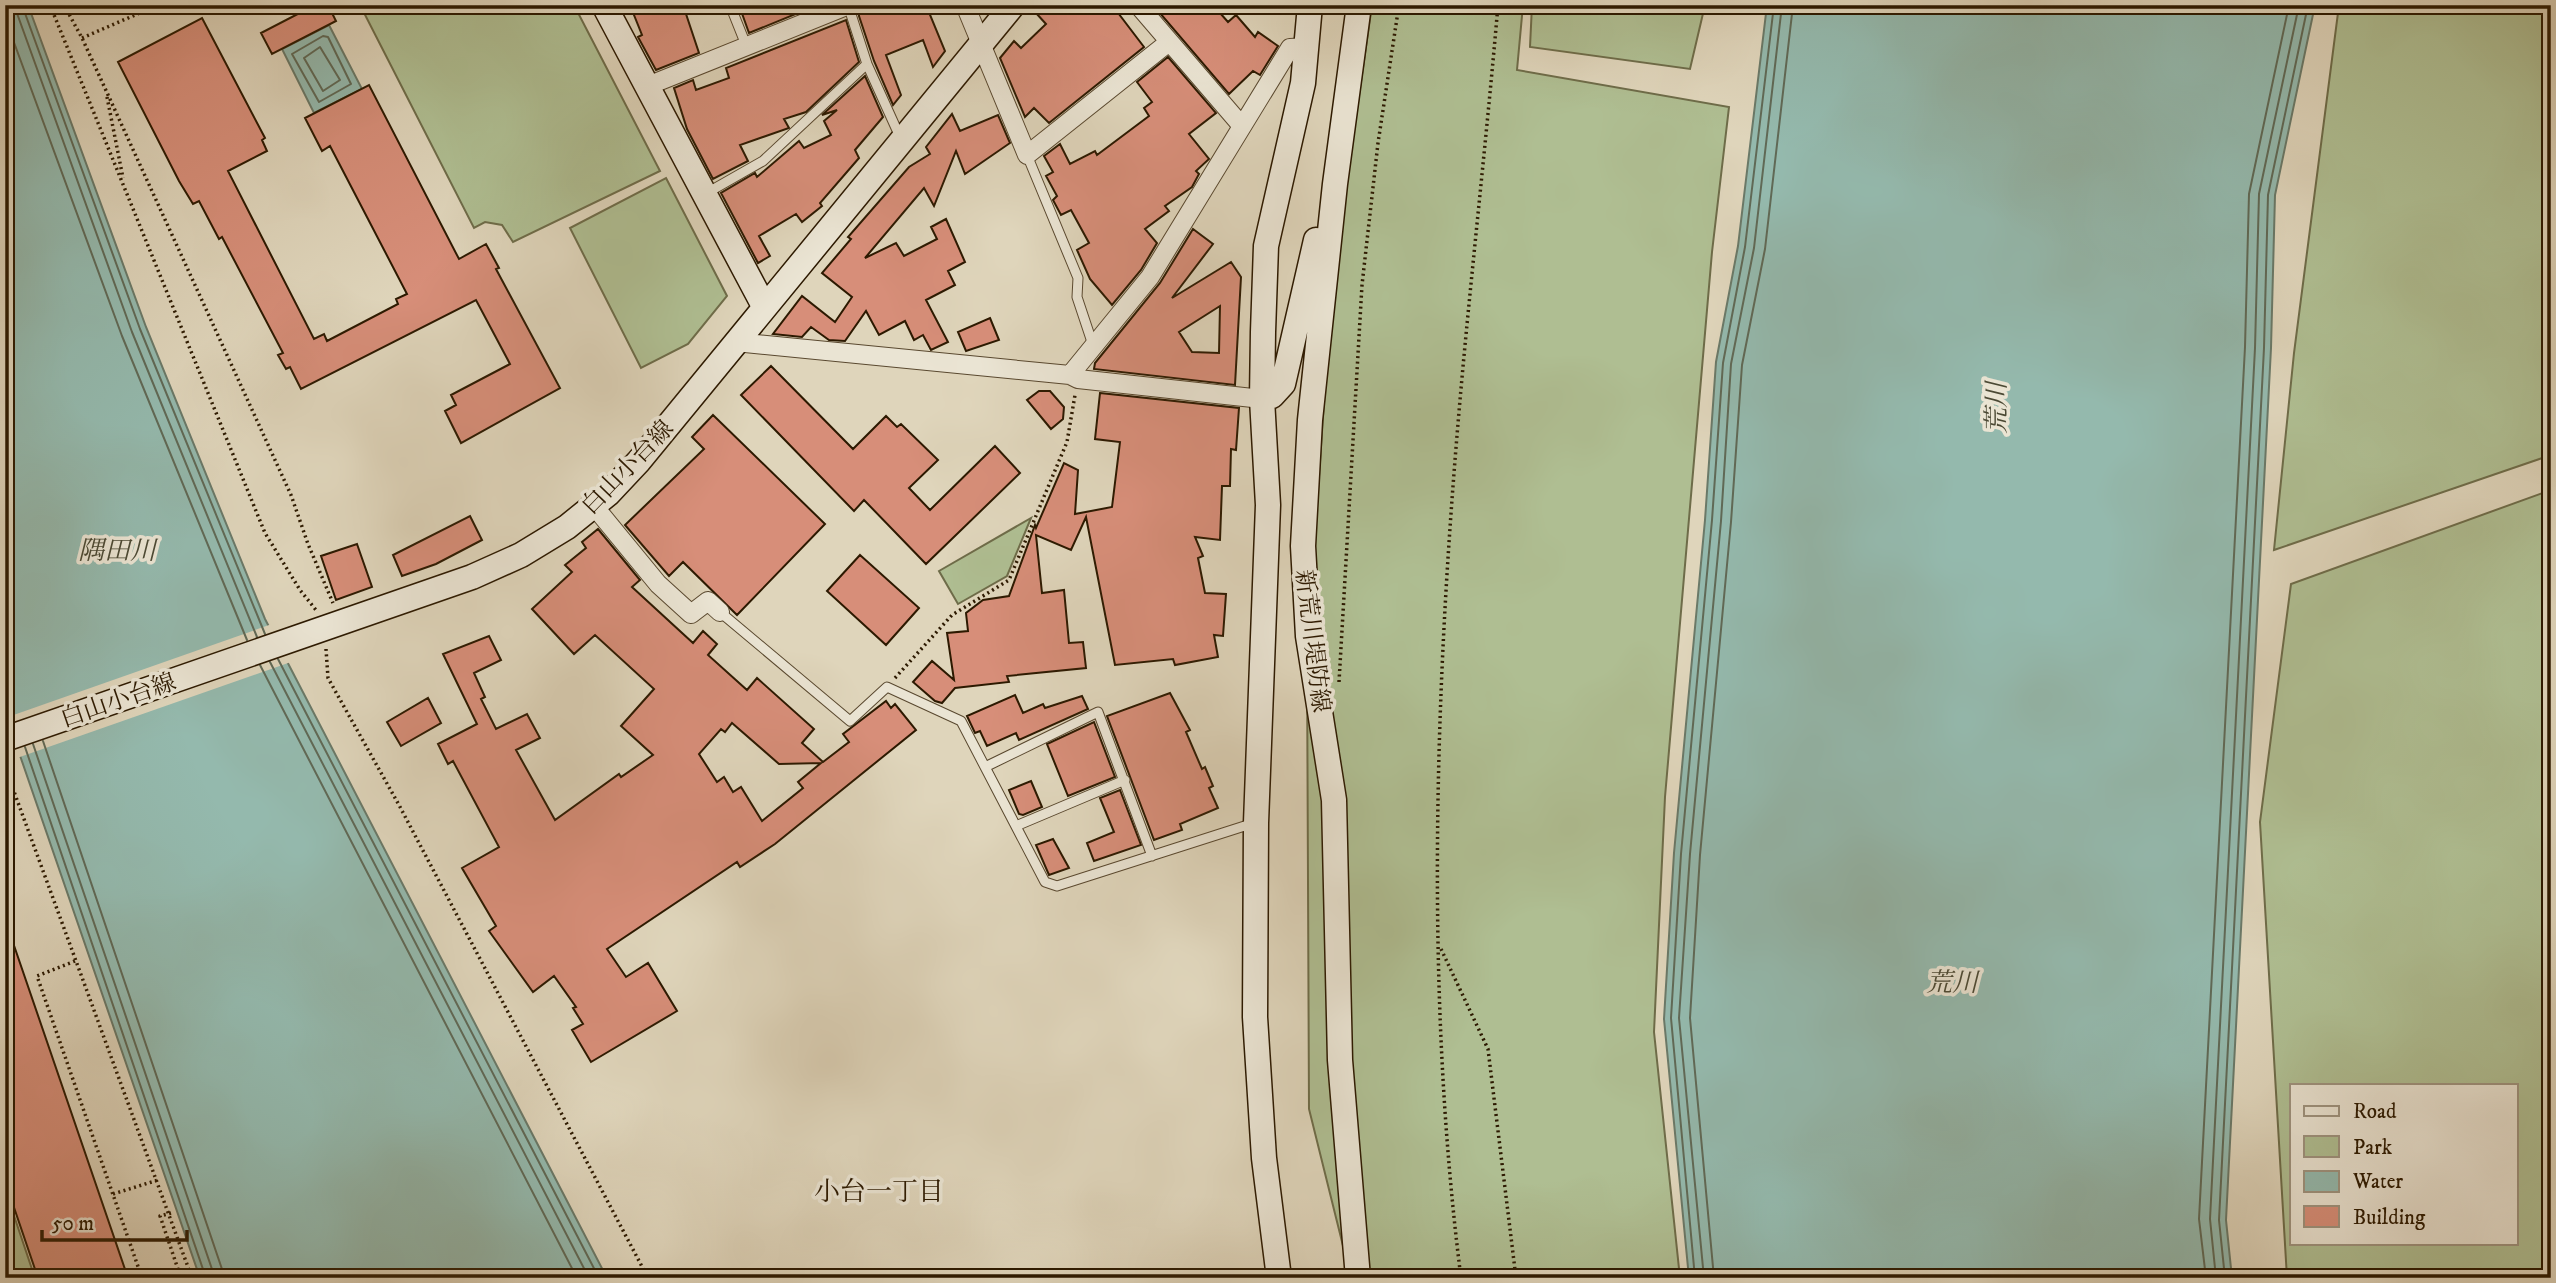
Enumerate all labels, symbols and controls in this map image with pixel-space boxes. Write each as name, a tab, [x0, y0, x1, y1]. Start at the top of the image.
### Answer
water label: 荒川	[1981, 379, 2014, 434]
street label: 白山小台線	[575, 414, 680, 521]
water label: 隅田川	[78, 535, 159, 568]
street label: 新荒川堤防線	[1288, 568, 1336, 714]
street label: 白山小台線	[57, 667, 180, 735]
water label: 荒川	[1926, 967, 1981, 1000]
legend	[2290, 1084, 2518, 1244]
text: Road	[2353, 1099, 2397, 1125]
text: Park	[2353, 1135, 2393, 1161]
text: Water	[2352, 1169, 2403, 1195]
district label: 小台一丁目	[814, 1176, 944, 1209]
scale bar	[42, 1199, 187, 1243]
text: Building	[2353, 1205, 2426, 1231]
text: 50 m	[52, 1211, 94, 1237]

